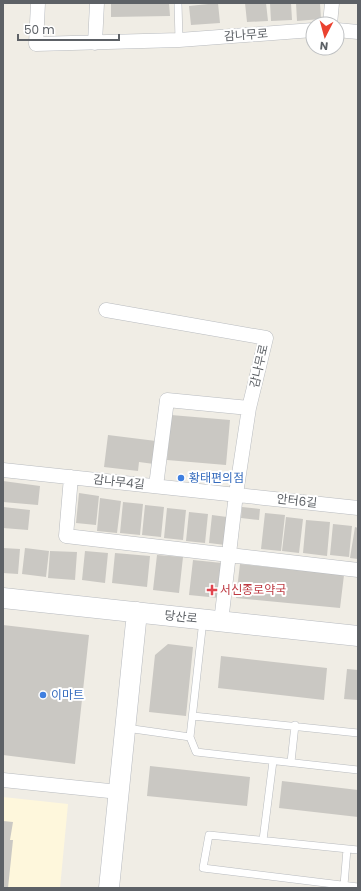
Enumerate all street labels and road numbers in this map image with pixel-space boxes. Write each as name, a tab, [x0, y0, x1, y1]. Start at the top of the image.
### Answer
street label: 감나무로	[223, 24, 269, 45]
street label: 감나무로	[245, 342, 272, 389]
street label: 감나무4길	[92, 470, 146, 493]
street label: 안터6길	[276, 490, 318, 511]
street label: 당산로	[164, 606, 198, 627]

